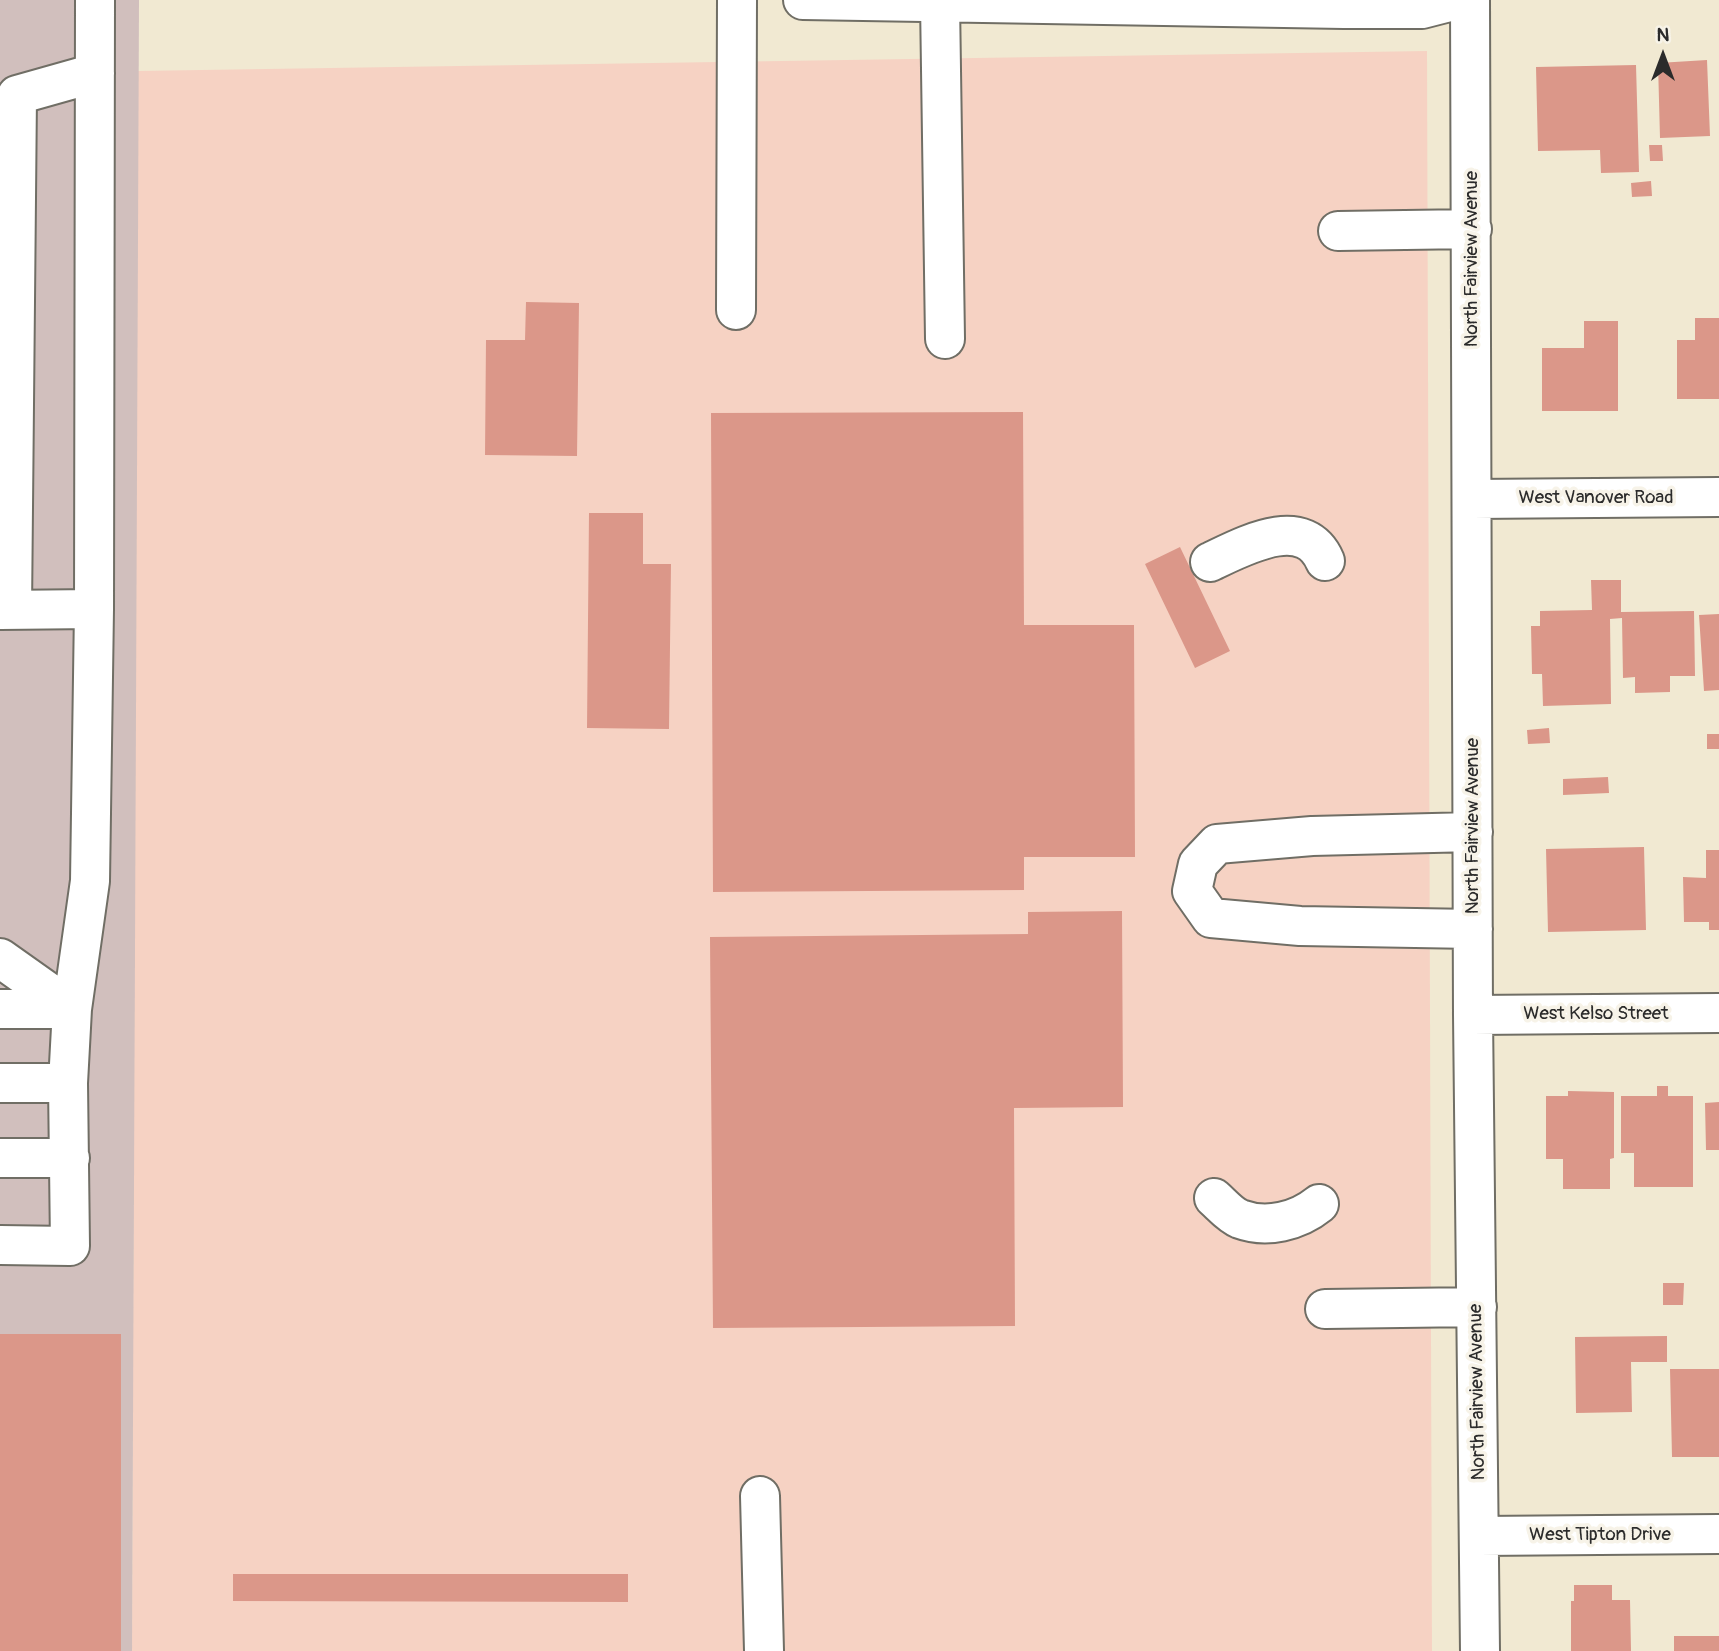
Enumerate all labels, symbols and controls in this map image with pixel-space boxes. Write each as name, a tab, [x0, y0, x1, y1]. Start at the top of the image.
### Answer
north arrow	[1628, 21, 1698, 91]
text: N	[1657, 23, 1669, 47]
street label: North Fairview Avenue	[1461, 171, 1483, 347]
street label: West Vanover Road	[1518, 487, 1674, 509]
street label: North Fairview Avenue	[1462, 738, 1484, 914]
street label: West Kelso Street	[1523, 1003, 1669, 1025]
street label: North Fairview Avenue	[1465, 1304, 1491, 1480]
street label: West Tipton Drive	[1529, 1524, 1671, 1546]

